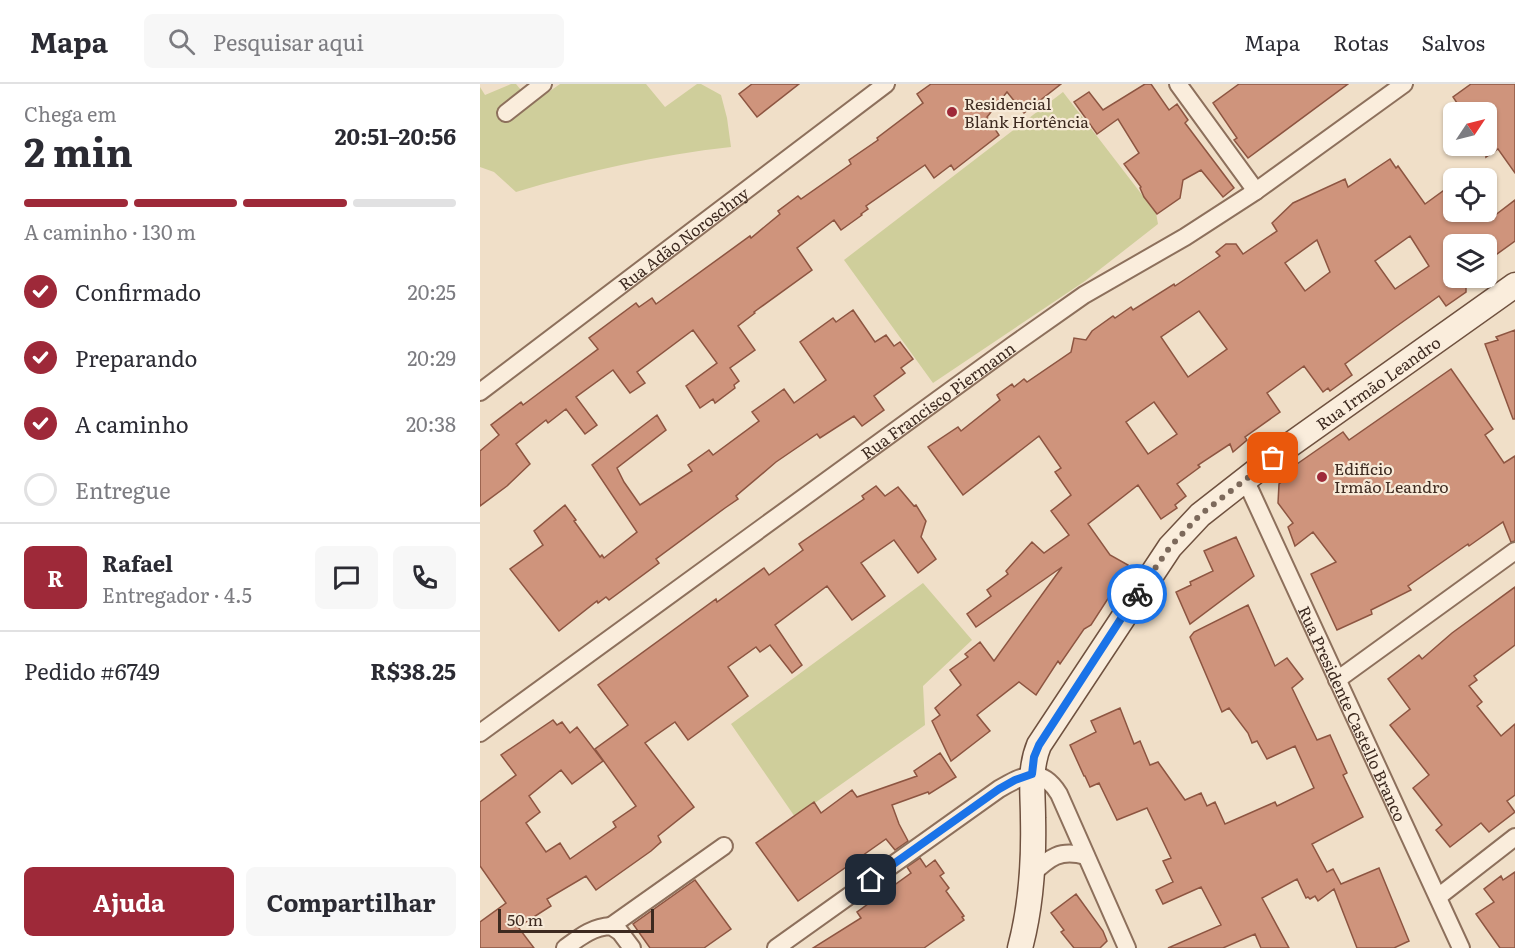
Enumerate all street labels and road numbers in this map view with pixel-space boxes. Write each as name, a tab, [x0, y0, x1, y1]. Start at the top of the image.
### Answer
street label: Rua Adão Noroschny	[613, 180, 754, 295]
street label: Rua Irmão Leandro	[1311, 330, 1445, 435]
street label: Rua Francisco Piermann	[855, 335, 1020, 464]
street label: Rua Presidente Castello Branco	[1293, 602, 1413, 825]

